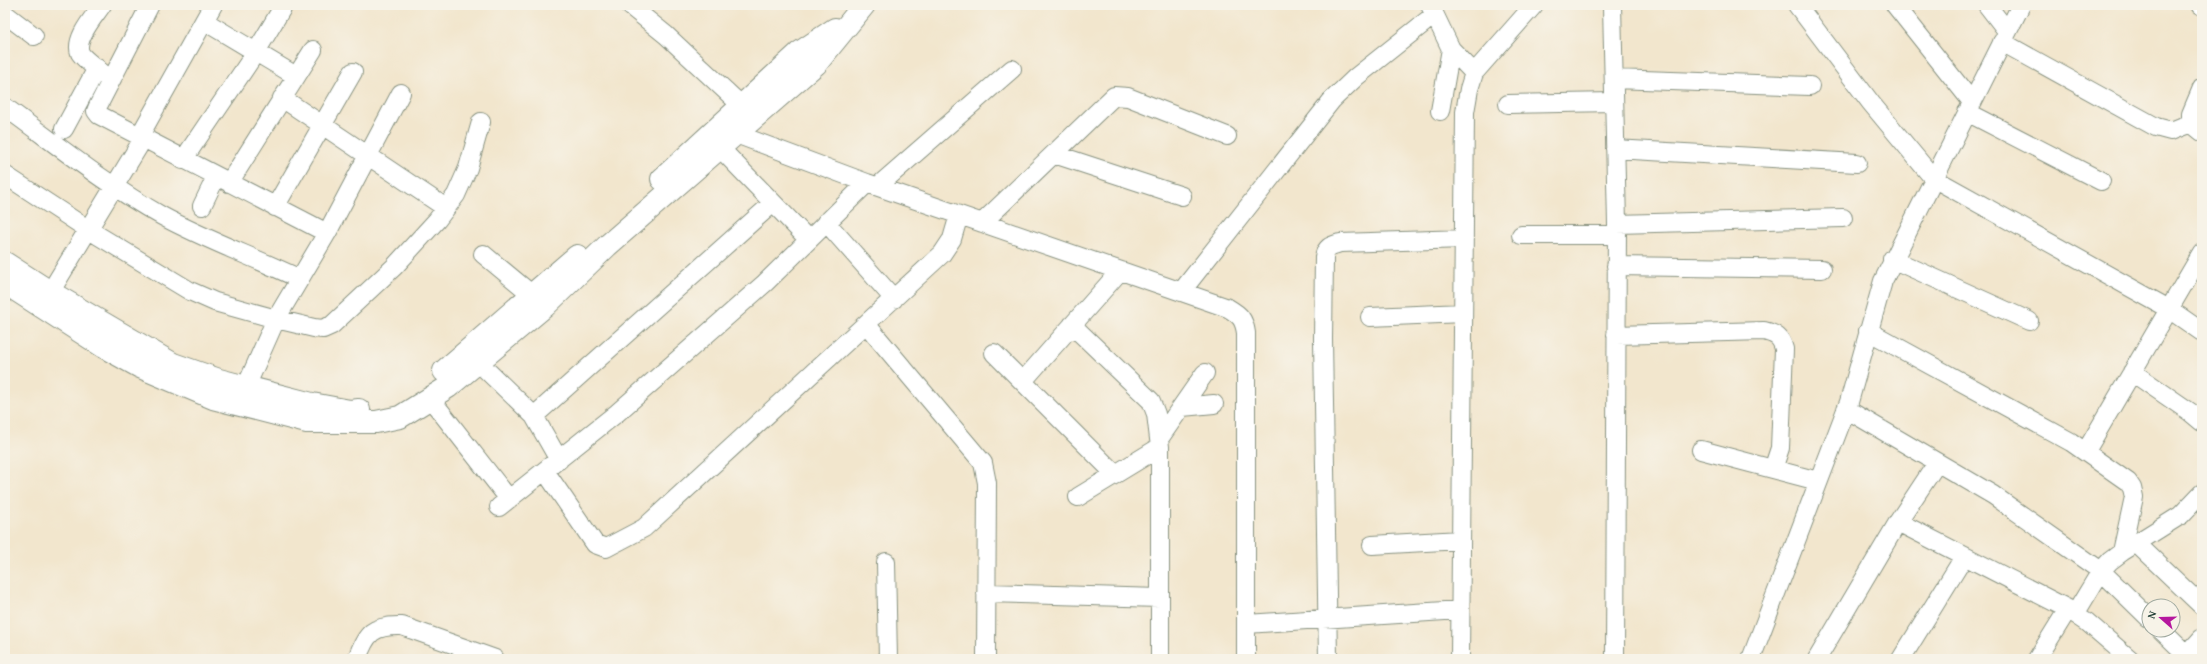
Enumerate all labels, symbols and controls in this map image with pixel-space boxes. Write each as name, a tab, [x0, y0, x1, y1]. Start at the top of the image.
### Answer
north arrow	[2141, 598, 2181, 638]
text: N	[2143, 608, 2161, 621]

